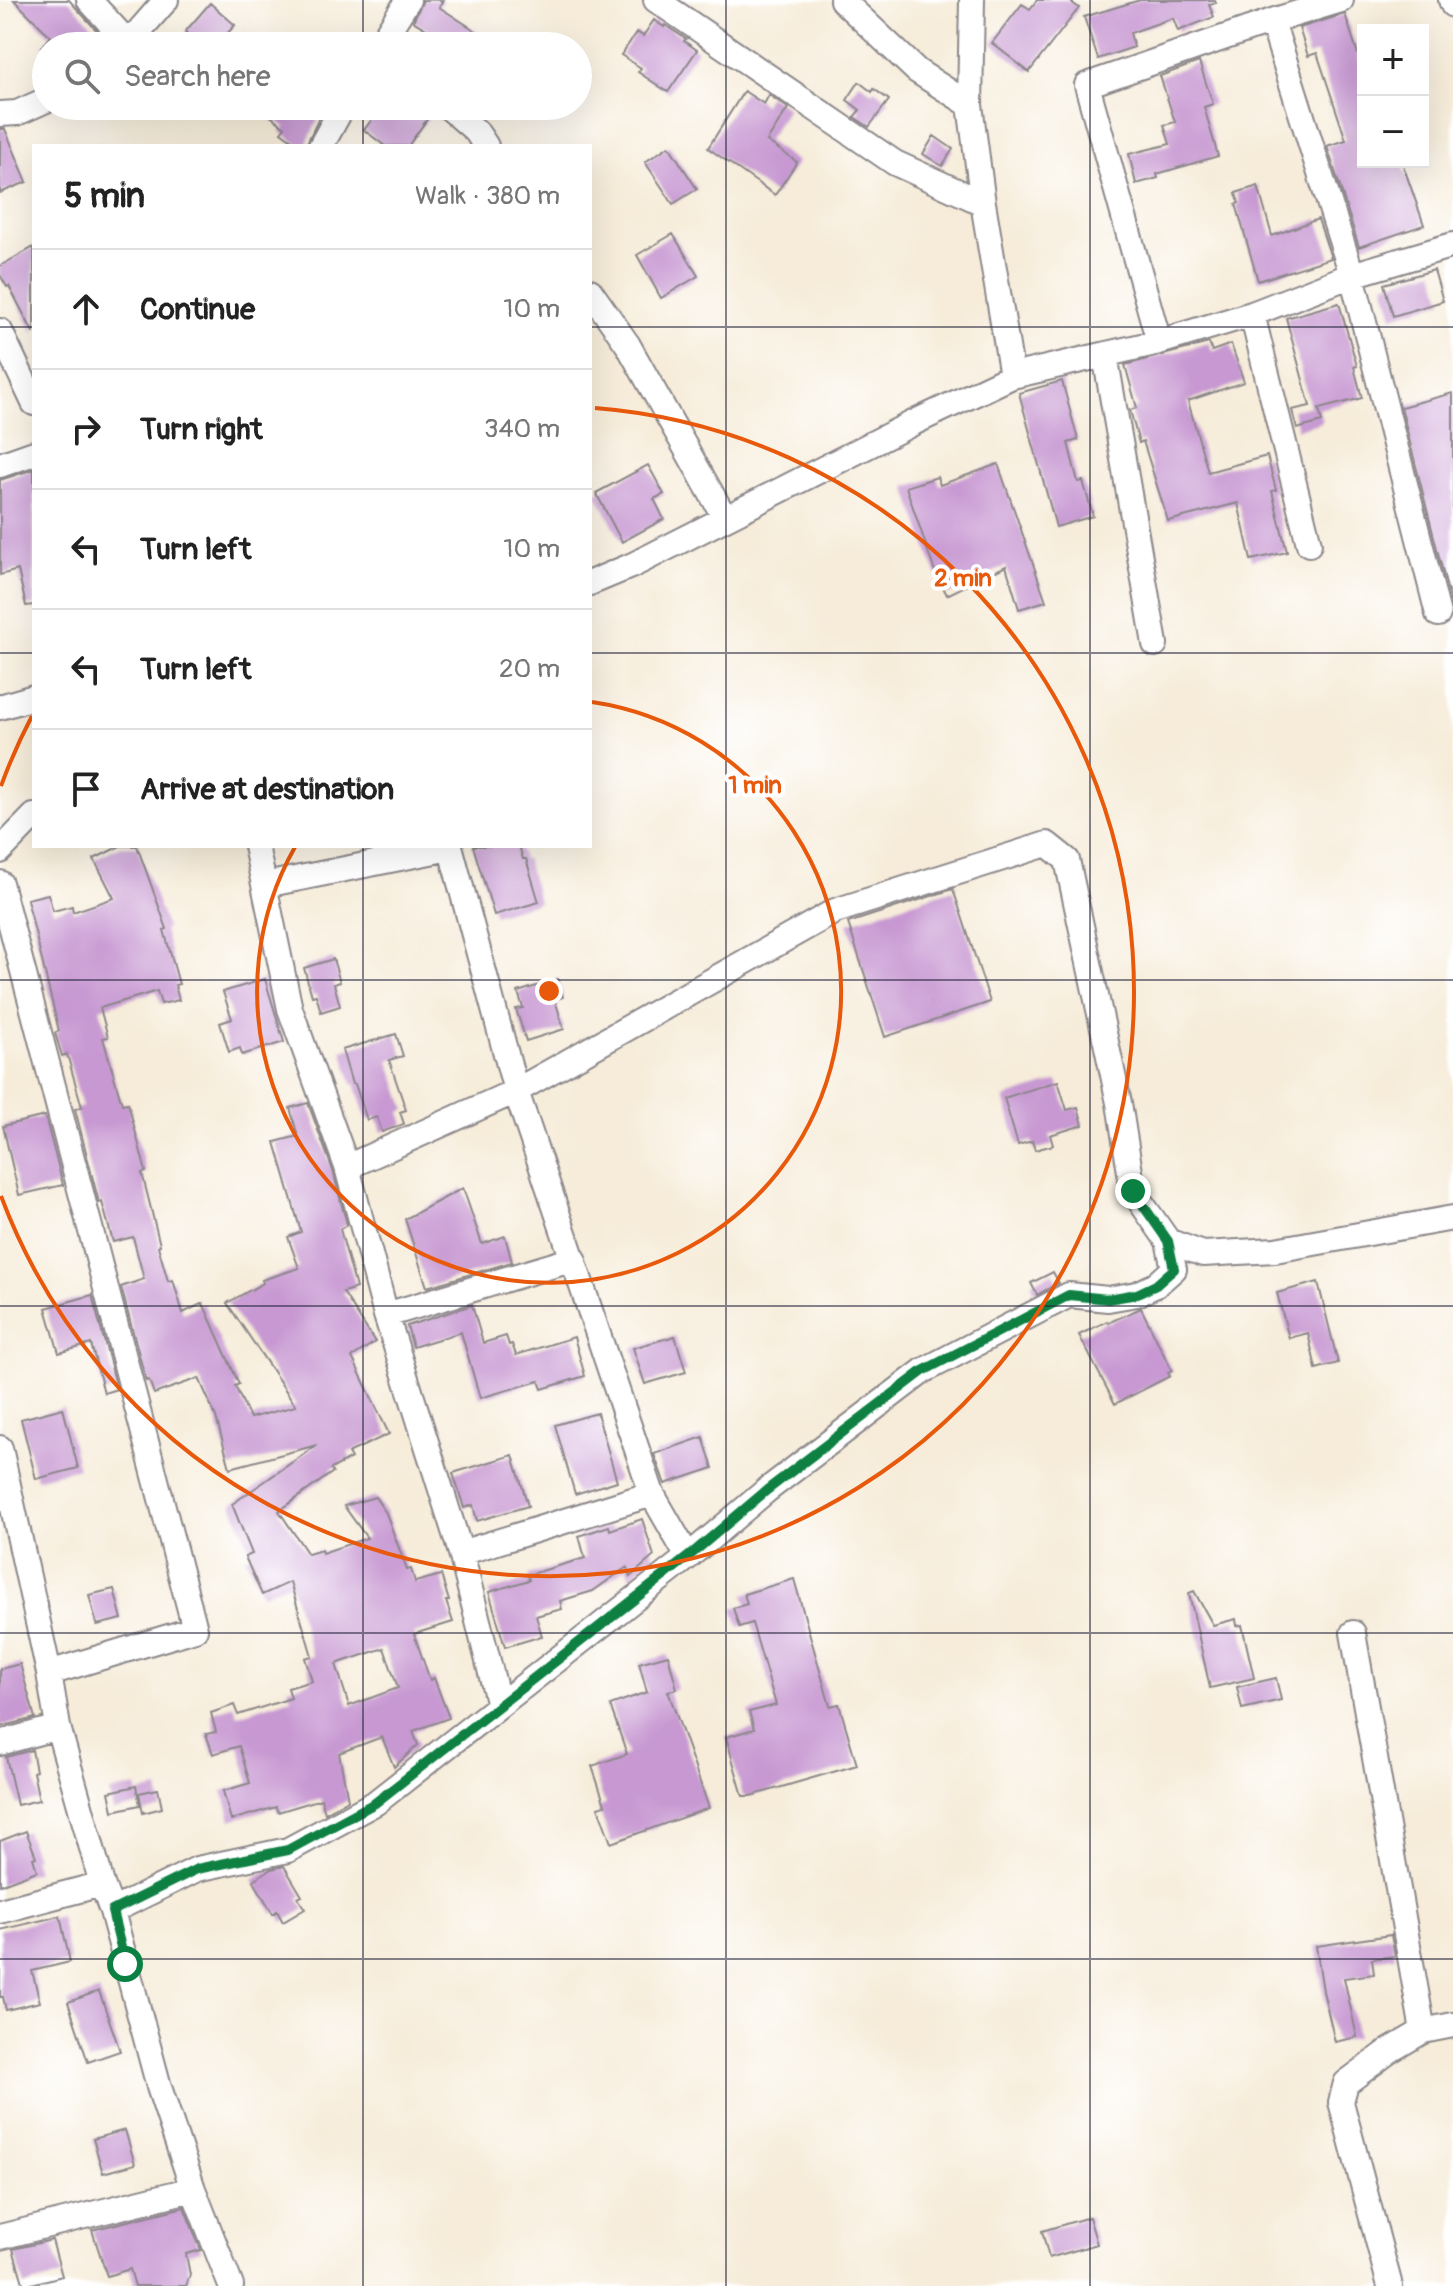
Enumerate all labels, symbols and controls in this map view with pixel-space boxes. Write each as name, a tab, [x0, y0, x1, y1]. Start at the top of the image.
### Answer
map controls	[1357, 24, 1429, 168]
button: +	[1357, 24, 1429, 96]
search box	[32, 32, 592, 120]
icon: search	[60, 54, 104, 98]
text: Search here	[124, 58, 271, 95]
button: −	[1357, 96, 1429, 168]
text: 5 min	[64, 175, 145, 218]
text: Walk · 380 m	[415, 180, 560, 212]
icon: ahead	[64, 287, 108, 331]
text: Continue	[140, 291, 255, 328]
text: 10 m	[503, 293, 560, 325]
icon: right	[64, 407, 108, 451]
text: Turn right	[140, 411, 263, 448]
text: 340 m	[484, 413, 560, 445]
icon: left	[64, 527, 108, 571]
text: Turn left	[140, 531, 251, 568]
text: 10 m	[503, 533, 560, 565]
text: 2 min	[934, 564, 992, 593]
icon: left	[64, 647, 108, 691]
text: Turn left	[140, 651, 251, 688]
text: 20 m	[499, 653, 560, 685]
icon: arrive	[64, 767, 108, 811]
text: Arrive at destination	[140, 771, 394, 808]
text: 1 min	[728, 771, 782, 800]
centre of rings	[535, 977, 563, 1005]
route end	[1115, 1173, 1151, 1209]
route start	[107, 1946, 143, 1982]

